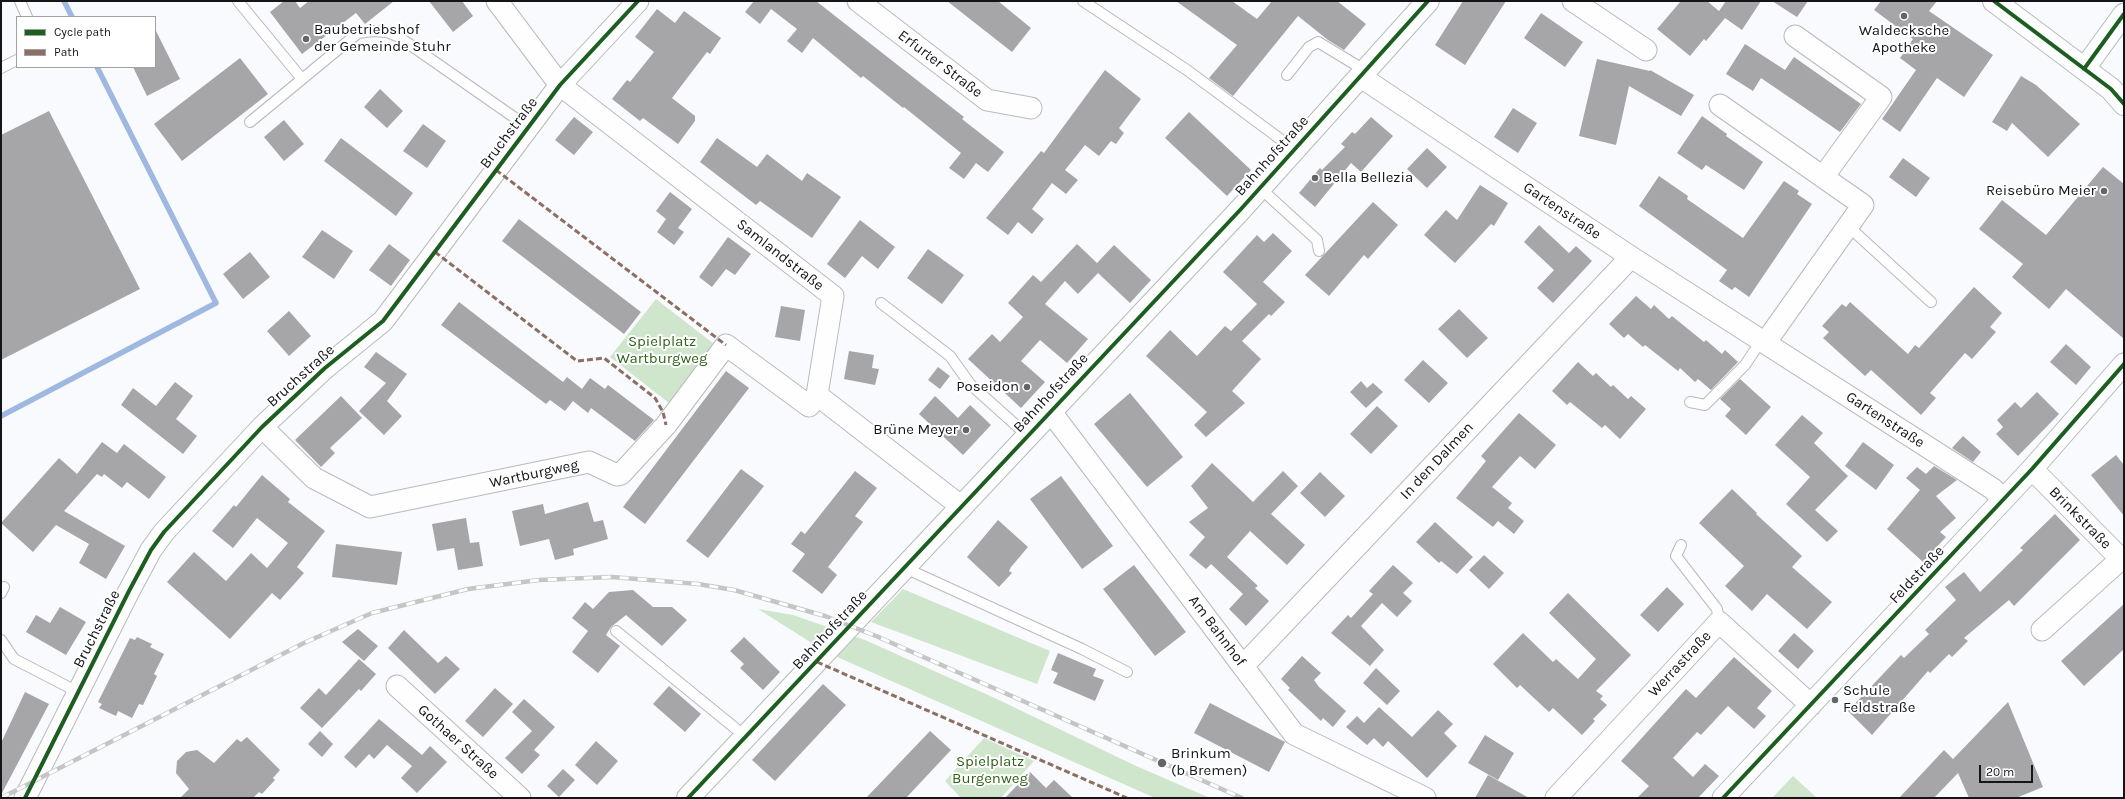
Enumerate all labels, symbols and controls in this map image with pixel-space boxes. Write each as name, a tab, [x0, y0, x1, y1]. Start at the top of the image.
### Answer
marker: Waldecksche Apotheke	[1899, 11, 1909, 21]
legend	[16, 16, 156, 68]
place label: Baubetriebshof der Gemeinde Stuhr	[314, 21, 451, 56]
place label: Waldecksche Apotheke	[1859, 22, 1949, 57]
text: Cycle path	[54, 25, 111, 39]
street label: Erfurter Straße	[894, 26, 986, 102]
marker: Baubetriebshof der Gemeinde Stuhr	[301, 34, 311, 44]
text: Path	[54, 45, 79, 59]
street label: Bruchstraße	[476, 94, 542, 172]
street label: Bahnhofstraße	[1231, 112, 1313, 200]
place label: Bella Bellezia	[1323, 169, 1413, 187]
marker: Bella Bellezia	[1310, 173, 1320, 183]
street label: Gartenstraße	[1520, 178, 1604, 244]
place label: Reisebüro Meier	[1986, 182, 2096, 200]
marker: Reisebüro Meier	[2099, 186, 2109, 196]
street label: Samlandstraße	[733, 215, 827, 295]
park label: Spielplatz Wartburgweg	[617, 333, 707, 368]
street label: Bruchstraße	[263, 341, 339, 411]
street label: Bahnhofstraße	[1010, 350, 1092, 436]
place label: Poseidon	[956, 378, 1019, 396]
marker: Poseidon	[1022, 382, 1032, 392]
street label: Gartenstraße	[1842, 388, 1928, 452]
street label: In den Dalmen	[1397, 419, 1477, 503]
place label: Brüne Meyer	[873, 421, 958, 439]
marker: Brüne Meyer	[961, 425, 971, 435]
street label: Wartburgweg	[488, 456, 580, 492]
street label: Brinkstraße	[2045, 483, 2115, 553]
street label: Feldstraße	[1886, 542, 1948, 608]
street label: Bruchstraße	[70, 587, 124, 671]
street label: Bahnhofstraße	[789, 587, 871, 673]
street label: Am Bahnhof	[1184, 592, 1250, 670]
street label: Werrastraße	[1645, 627, 1715, 701]
place label: Schule Feldstraße	[1843, 682, 1915, 717]
marker: Schule Feldstraße	[1830, 695, 1840, 705]
street label: Gothaer Straße	[414, 701, 502, 783]
place label: Brinkum (b Bremen)	[1171, 745, 1247, 780]
park label: Spielplatz Burgenweg	[952, 753, 1028, 788]
marker: Brinkum (b Bremen)	[1156, 757, 1168, 769]
scale bar	[1981, 757, 2035, 783]
text: 20 m	[1986, 765, 2014, 779]

